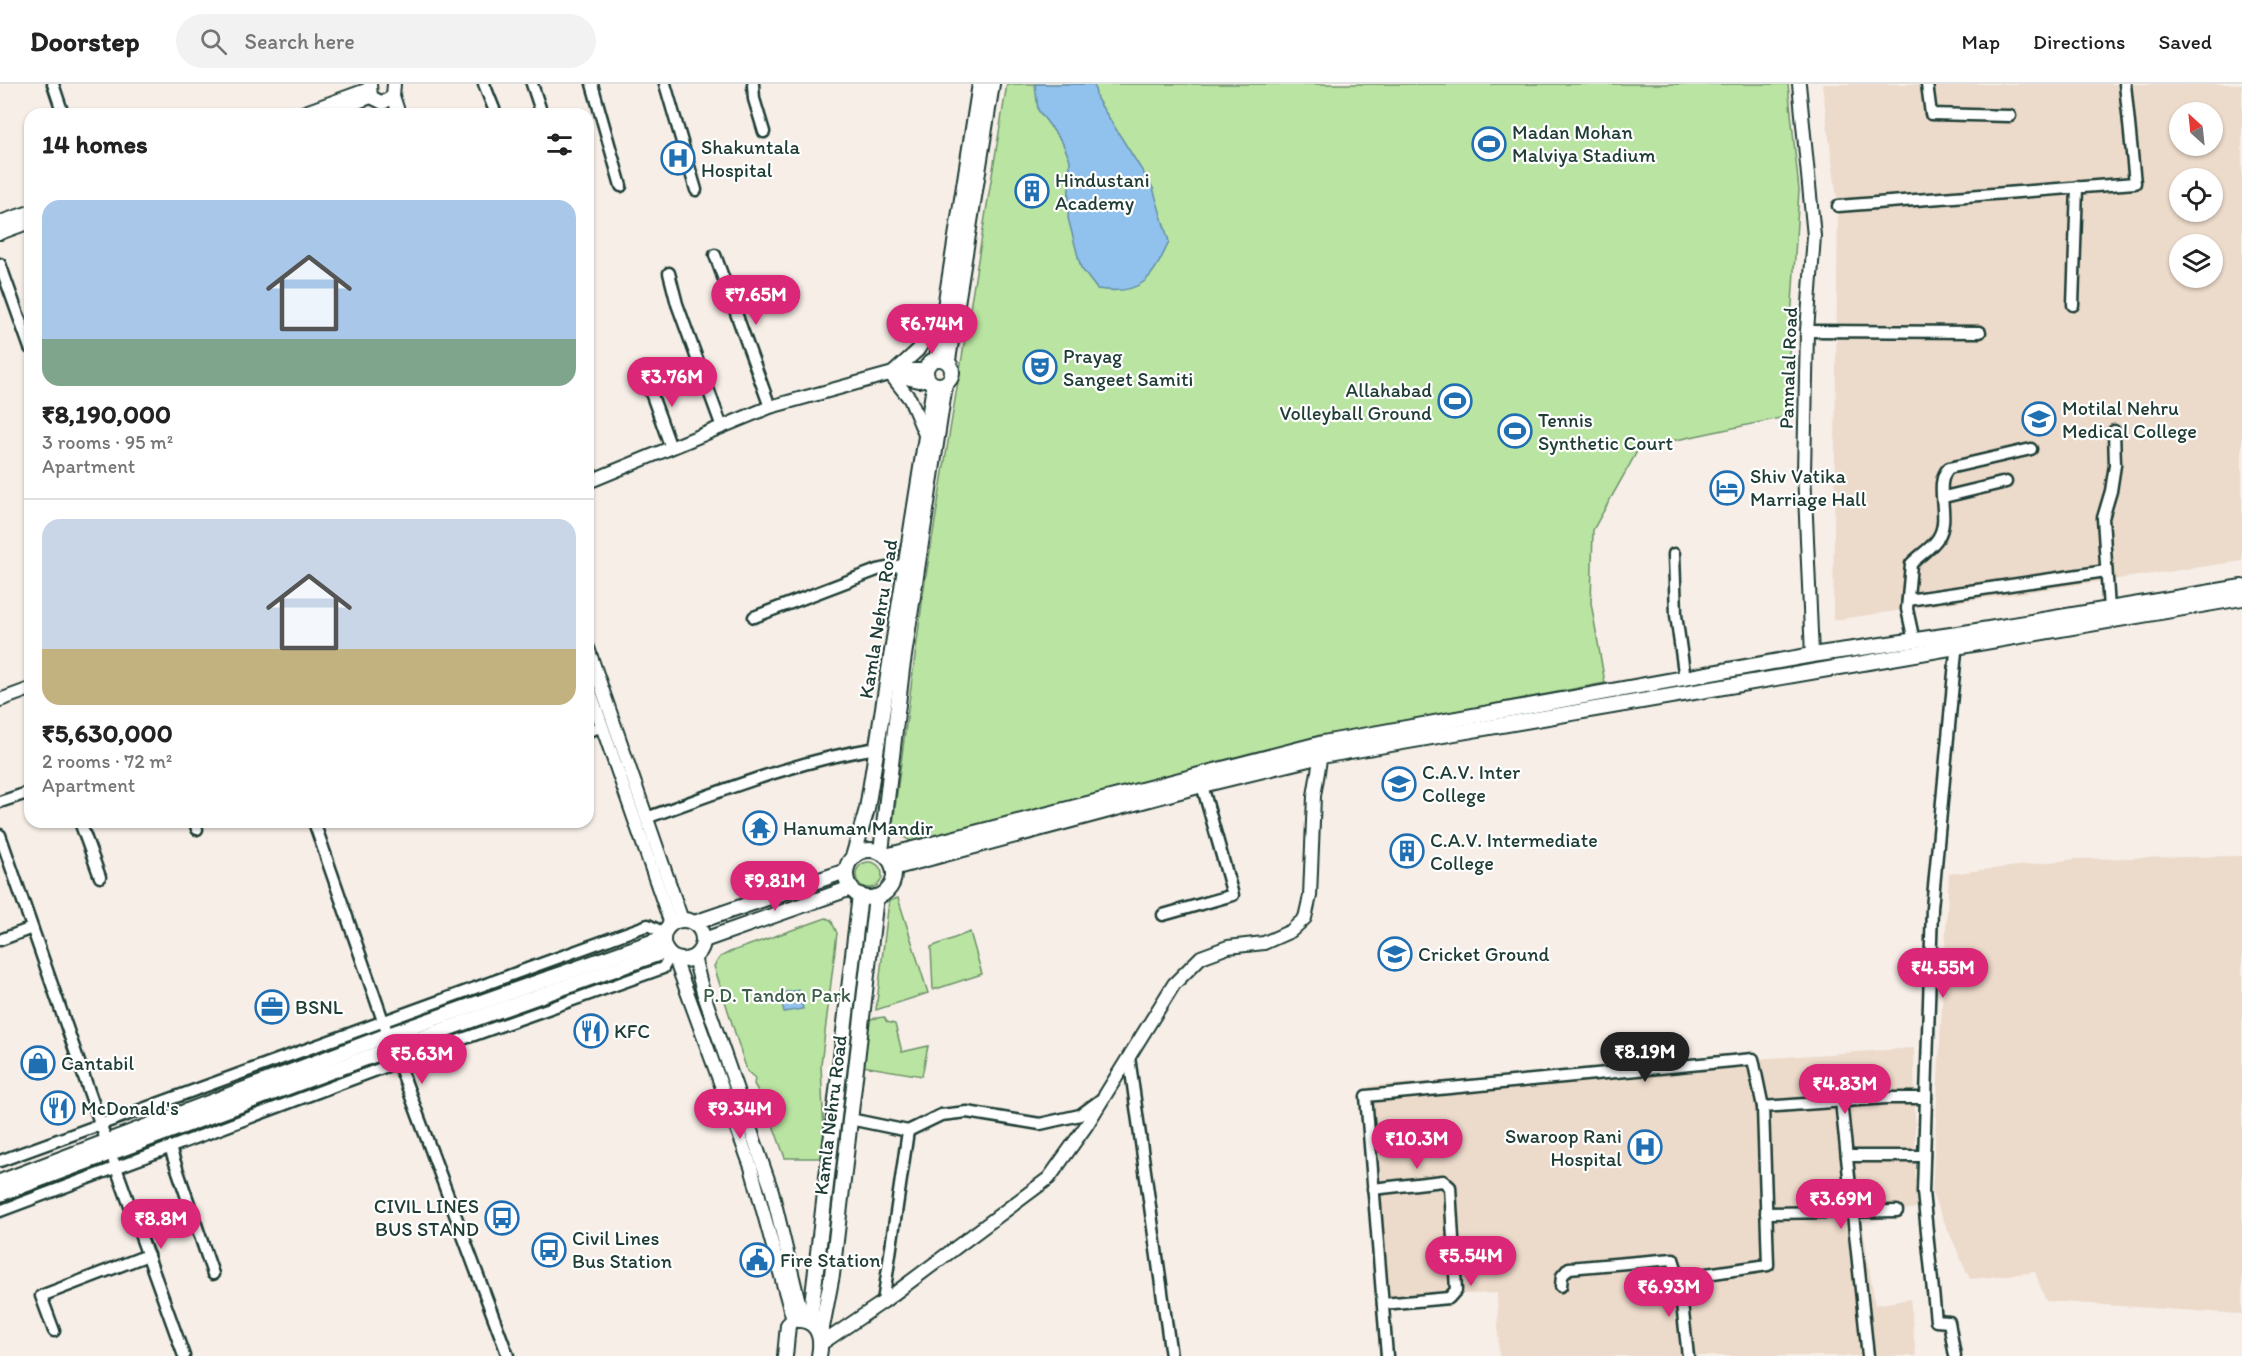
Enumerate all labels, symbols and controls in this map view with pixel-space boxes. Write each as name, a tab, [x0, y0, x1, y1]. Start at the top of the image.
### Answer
search box	[176, 14, 596, 68]
text: Doorstep	[30, 24, 140, 58]
icon: search	[197, 25, 230, 58]
text: Search here	[245, 28, 355, 55]
text: Map	[1962, 29, 2000, 54]
text: Directions	[2033, 29, 2125, 54]
text: Saved	[2158, 29, 2212, 54]
north arrow	[2169, 102, 2223, 156]
map controls	[2169, 102, 2223, 288]
place label: Madan Mohan Malviya Stadium	[1512, 120, 1656, 167]
sports icon: Madan Mohan Malviya Stadium	[1471, 126, 1507, 162]
text: 14 homes	[42, 128, 148, 160]
icon: filters	[543, 128, 576, 161]
place label: Shakuntala Hospital	[701, 135, 800, 182]
hospital icon: Shakuntala Hospital	[660, 140, 696, 176]
place label: Hindustani Academy	[1055, 168, 1150, 215]
button: locate	[2169, 168, 2223, 222]
building icon: Hindustani Academy	[1014, 173, 1050, 209]
button: layers	[2169, 234, 2223, 288]
icon: home	[255, 239, 363, 347]
pin: ₹7.65M	[707, 275, 805, 326]
text: ₹7.65M	[725, 282, 787, 306]
pin: ₹6.74M	[883, 304, 981, 355]
street label: Pannalal Road	[1774, 306, 1802, 429]
text: ₹6.74M	[901, 311, 963, 335]
place label: Prayag Sangeet Samiti	[1063, 344, 1193, 391]
theatre icon: Prayag Sangeet Samiti	[1022, 349, 1058, 385]
pin: ₹3.76M	[623, 357, 721, 408]
text: ₹3.76M	[641, 364, 703, 388]
place label: Allahabad Volleyball Ground	[1279, 378, 1432, 425]
sports icon: Allahabad Volleyball Ground	[1437, 383, 1473, 419]
place label: Motilal Nehru Medical College	[2062, 396, 2197, 443]
text: ₹8,190,000	[42, 398, 171, 430]
school or university icon: Motilal Nehru Medical College	[2021, 401, 2057, 437]
place label: Tennis Synthetic Court	[1538, 408, 1673, 455]
sports icon: Tennis Synthetic Court	[1497, 413, 1533, 449]
text: 3 rooms · 95 m²	[42, 430, 173, 454]
text: Apartment	[42, 454, 135, 478]
place label: Shiv Vatika Marriage Hall	[1750, 464, 1867, 511]
hotel icon: Shiv Vatika Marriage Hall	[1709, 470, 1745, 506]
street label: Kamla Nehru Road	[854, 537, 902, 700]
icon: home	[255, 558, 363, 666]
text: ₹5,630,000	[42, 717, 173, 749]
text: 2 rooms · 72 m²	[42, 749, 172, 773]
place label: C.A.V. Inter College	[1422, 760, 1520, 807]
school or university icon: C.A.V. Inter College	[1381, 766, 1417, 802]
text: Apartment	[42, 773, 135, 797]
temple icon: Hanuman Mandir	[742, 810, 778, 846]
place label: Hanuman Mandir	[783, 816, 933, 840]
place label: C.A.V. Intermediate College	[1430, 828, 1598, 875]
building icon: C.A.V. Intermediate College	[1389, 833, 1425, 869]
pin: ₹9.81M	[726, 861, 824, 912]
text: ₹9.81M	[744, 868, 806, 892]
school or university icon: Cricket Ground	[1377, 936, 1413, 972]
place label: Cricket Ground	[1418, 942, 1550, 966]
pin: ₹4.55M	[1894, 948, 1992, 999]
text: ₹4.55M	[1911, 955, 1975, 979]
park label: P.D. Tandon Park	[703, 983, 851, 1007]
office icon: BSNL	[254, 989, 290, 1025]
place label: BSNL	[295, 995, 343, 1019]
restaurant icon: KFC	[573, 1013, 609, 1049]
place label: KFC	[614, 1019, 650, 1043]
pin: ₹8.19M	[1596, 1032, 1694, 1083]
street label: Kamla Nehru Road	[808, 1033, 852, 1196]
pin: ₹5.63M	[373, 1034, 471, 1085]
text: ₹8.19M	[1614, 1039, 1676, 1063]
text: ₹5.63M	[391, 1041, 453, 1065]
shop icon: Cantabil	[20, 1045, 56, 1081]
place label: Cantabil	[61, 1051, 134, 1075]
pin: ₹4.83M	[1796, 1064, 1894, 1115]
text: ₹4.83M	[1813, 1071, 1877, 1095]
pin: ₹9.34M	[691, 1089, 789, 1140]
restaurant icon: McDonald's	[40, 1090, 76, 1126]
place label: McDonald's	[81, 1096, 179, 1120]
text: ₹9.34M	[708, 1096, 772, 1120]
pin: ₹10.3M	[1368, 1119, 1466, 1170]
place label: Swaroop Rani Hospital	[1505, 1124, 1622, 1171]
text: ₹10.3M	[1386, 1126, 1448, 1150]
hospital icon: Swaroop Rani Hospital	[1627, 1129, 1663, 1165]
pin: ₹3.69M	[1792, 1179, 1890, 1230]
text: ₹3.69M	[1810, 1186, 1872, 1210]
place label: CIVIL LINES BUS STAND	[374, 1194, 479, 1241]
pin: ₹8.8M	[119, 1199, 203, 1250]
bus stop icon: CIVIL LINES BUS STAND	[484, 1200, 520, 1236]
text: ₹8.8M	[135, 1206, 187, 1230]
place label: Civil Lines Bus Station	[572, 1226, 672, 1273]
bus stop icon: Civil Lines Bus Station	[531, 1232, 567, 1268]
pin: ₹5.54M	[1422, 1236, 1520, 1287]
public building icon: Fire Station	[739, 1242, 775, 1278]
text: ₹5.54M	[1439, 1243, 1503, 1267]
place label: Fire Station	[780, 1248, 881, 1272]
pin: ₹6.93M	[1620, 1267, 1718, 1318]
text: ₹6.93M	[1638, 1274, 1700, 1298]

